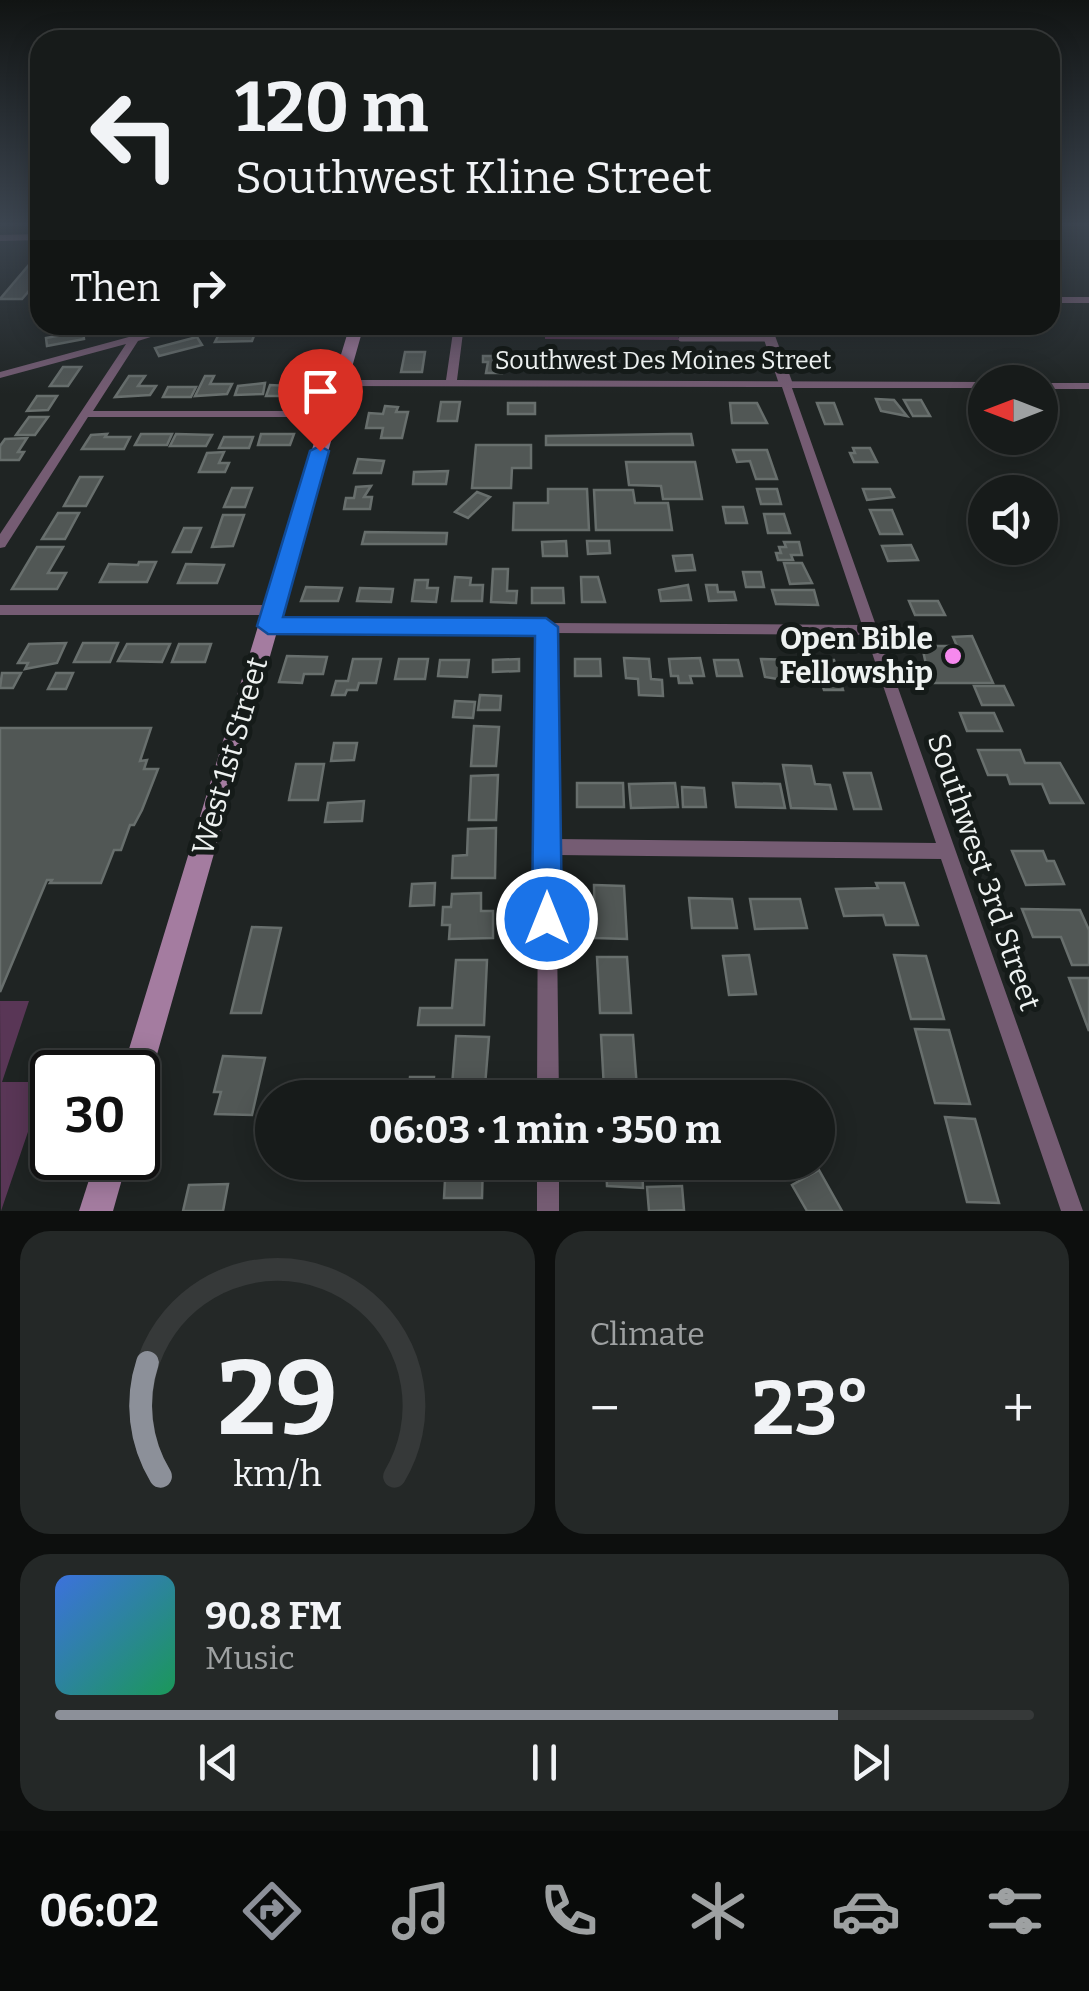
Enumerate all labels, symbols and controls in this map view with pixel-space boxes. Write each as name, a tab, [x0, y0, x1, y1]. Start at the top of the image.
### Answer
text: 120 m	[235, 66, 428, 150]
icon: left	[70, 70, 200, 200]
text: Southwest Kline Street	[235, 151, 712, 205]
icon: right	[180, 260, 235, 315]
text: Then	[70, 265, 160, 311]
street label: Southwest Des Moines Street	[495, 346, 831, 376]
pin	[278, 349, 363, 452]
icon: arrive	[293, 364, 348, 419]
north arrow	[968, 365, 1058, 455]
map controls	[968, 365, 1058, 565]
button: sound	[968, 475, 1058, 565]
place label: Open Bible Fellowship	[780, 621, 933, 691]
marker: Open Bible Fellowship	[942, 645, 964, 667]
street label: West 1st Street	[185, 653, 275, 859]
street label: Southwest 3rd Street	[920, 729, 1048, 1015]
position arrow	[495, 867, 599, 971]
speed limit sign: 30	[30, 1050, 160, 1180]
text: 06:03 · 1 min · 350 m	[369, 1107, 721, 1153]
text: Climate	[590, 1315, 705, 1353]
text: 29	[217, 1337, 337, 1462]
text: 23°	[752, 1364, 870, 1454]
text: −	[590, 1376, 620, 1442]
text: +	[1003, 1376, 1034, 1442]
text: km/h	[233, 1453, 321, 1495]
text: 90.8 FM	[205, 1593, 342, 1639]
text: Music	[205, 1639, 295, 1677]
icon: previous	[191, 1735, 246, 1790]
icon: pause	[517, 1735, 572, 1790]
icon: next	[843, 1735, 898, 1790]
icon: directions	[237, 1876, 307, 1946]
icon: music	[386, 1876, 456, 1946]
icon: phone	[534, 1876, 604, 1946]
icon: climate	[683, 1876, 753, 1946]
icon: car	[831, 1876, 901, 1946]
icon: filters	[980, 1876, 1050, 1946]
text: 06:02	[39, 1884, 159, 1938]

